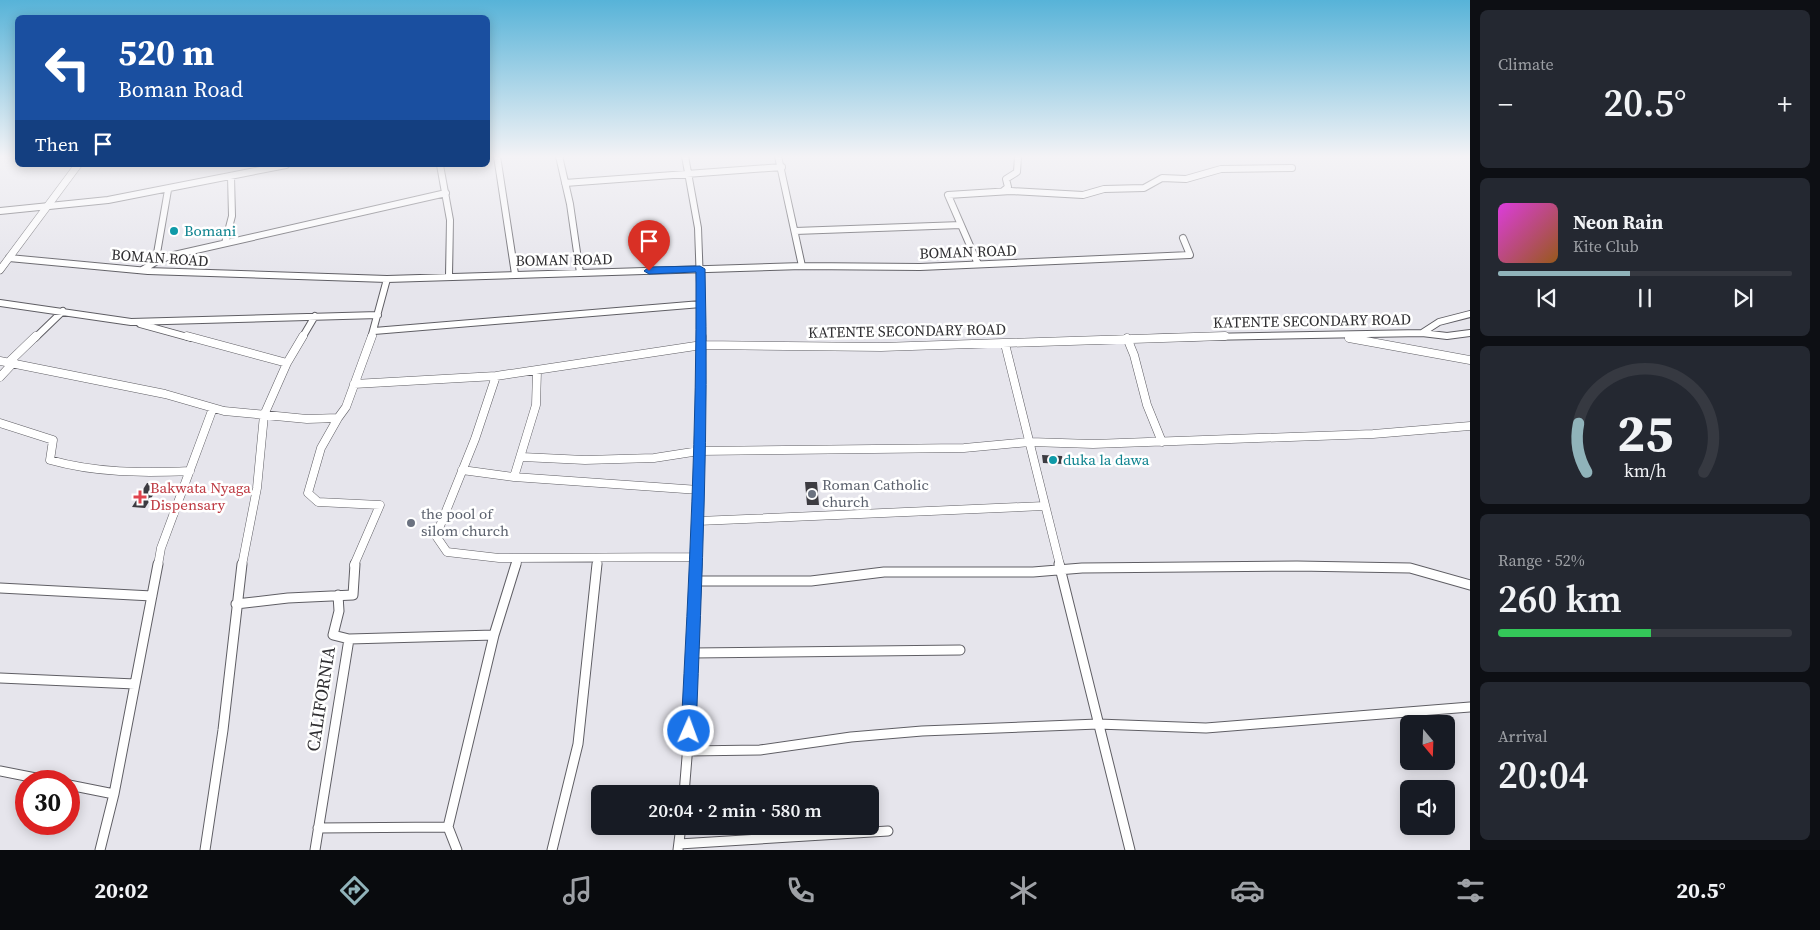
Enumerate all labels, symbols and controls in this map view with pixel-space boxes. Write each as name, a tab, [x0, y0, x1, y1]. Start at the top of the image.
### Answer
text: 520 m	[118, 29, 214, 77]
icon: left	[35, 35, 100, 100]
text: Climate	[1498, 53, 1554, 75]
text: Boman Road	[118, 74, 243, 104]
text: 20.5°	[1603, 77, 1687, 129]
text: −	[1498, 85, 1513, 123]
text: +	[1777, 85, 1792, 123]
icon: arrive	[89, 130, 117, 158]
text: Then	[35, 131, 79, 157]
text: Neon Rain	[1573, 209, 1663, 235]
place label: Bomani	[184, 220, 236, 241]
pin	[628, 220, 670, 271]
marker: Bomani	[168, 225, 180, 237]
icon: arrive	[635, 227, 663, 255]
text: Kite Club	[1573, 235, 1639, 257]
street label: BOMAN ROAD	[919, 239, 1017, 264]
street label: BOMAN ROAD	[111, 244, 209, 271]
street label: BOMAN ROAD	[515, 248, 613, 271]
icon: previous	[1533, 284, 1561, 312]
icon: pause	[1631, 284, 1659, 312]
icon: next	[1729, 284, 1757, 312]
street label: KATENTE SECONDARY ROAD	[1213, 308, 1411, 333]
street label: KATENTE SECONDARY ROAD	[808, 318, 1006, 343]
text: 25	[1617, 397, 1673, 468]
place label: duka la dawa	[1063, 449, 1150, 470]
marker: duka la dawa	[1047, 454, 1059, 466]
text: km/h	[1624, 458, 1667, 483]
place label: Roman Catholic church	[822, 474, 929, 512]
place label: Bakwata Nyaga Dispensary	[150, 477, 251, 515]
marker: Roman Catholic church	[806, 488, 818, 500]
marker: Bakwata Nyaga Dispensary	[134, 491, 146, 503]
place label: the pool of silom church	[421, 503, 509, 541]
marker: the pool of silom church	[405, 517, 417, 529]
text: Range · 52%	[1498, 549, 1585, 571]
text: 260 km	[1498, 573, 1622, 625]
street label: CALIFORNIA	[300, 645, 341, 753]
position arrow	[662, 704, 714, 756]
north arrow	[1400, 715, 1455, 770]
map controls	[1400, 715, 1455, 835]
text: Arrival	[1498, 725, 1547, 747]
text: 20:04	[1498, 749, 1588, 801]
speed limit sign: 30	[15, 770, 80, 835]
button: sound	[1400, 780, 1455, 835]
text: 20:04 · 2 min · 580 m	[648, 797, 822, 823]
icon: directions	[337, 873, 372, 908]
icon: music	[560, 873, 595, 908]
icon: phone	[783, 873, 818, 908]
icon: climate	[1006, 873, 1041, 908]
icon: car	[1230, 873, 1265, 908]
icon: filters	[1453, 873, 1488, 908]
text: 20:02	[94, 875, 148, 905]
text: 20.5°	[1676, 875, 1726, 905]

